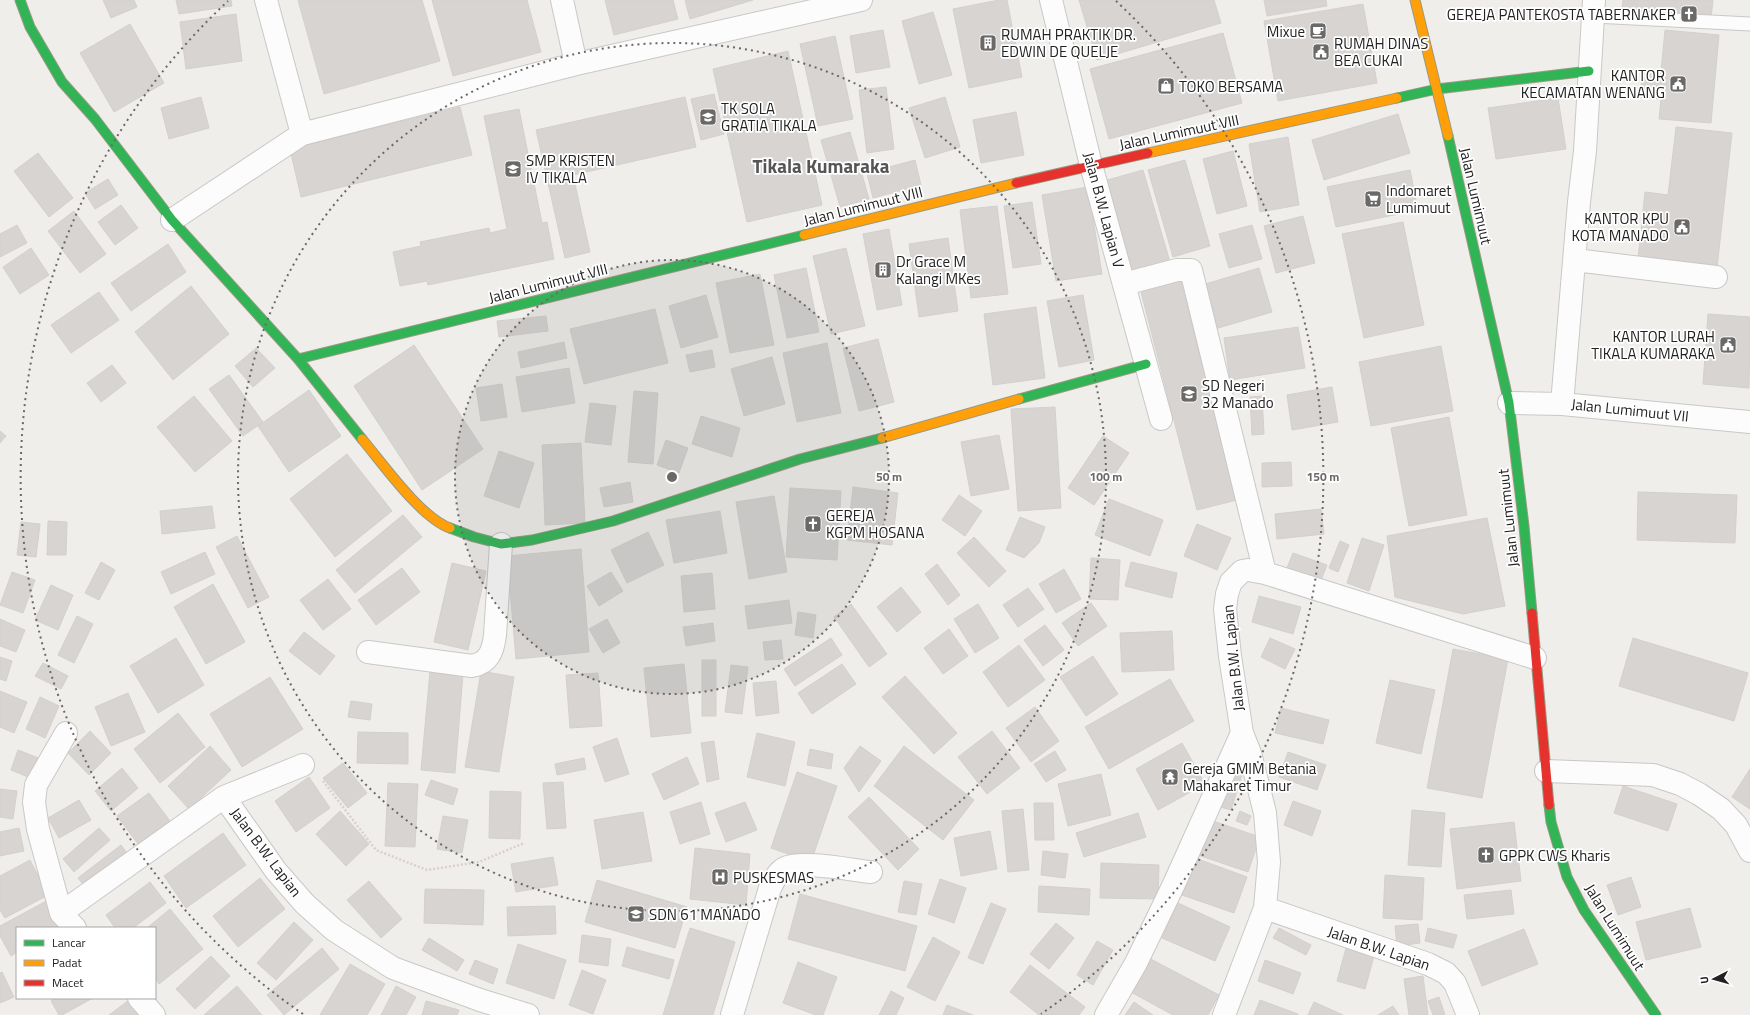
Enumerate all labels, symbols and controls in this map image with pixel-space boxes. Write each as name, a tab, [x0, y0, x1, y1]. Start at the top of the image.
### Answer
place label: GEREJA PANTEKOSTA TABERNAKER	[1447, 3, 1676, 26]
church icon: GEREJA PANTEKOSTA TABERNAKER	[1679, 4, 1699, 24]
place label: Mixue	[1267, 20, 1305, 43]
cafe icon: Mixue	[1308, 21, 1328, 41]
place label: RUMAH PRAKTIK DR. EDWIN DE QUELJE	[1001, 23, 1136, 63]
place label: RUMAH DINAS BEA CUKAI	[1334, 32, 1428, 72]
building icon: RUMAH PRAKTIK DR. EDWIN DE QUELJE	[978, 33, 998, 53]
public building icon: RUMAH DINAS BEA CUKAI	[1311, 42, 1331, 62]
place label: KANTOR KECAMATAN WENANG	[1521, 64, 1665, 104]
public building icon: KANTOR KECAMATAN WENANG	[1668, 74, 1688, 94]
place label: TOKO BERSAMA	[1179, 75, 1283, 98]
shop icon: TOKO BERSAMA	[1156, 76, 1176, 96]
place label: TK SOLA GRATIA TIKALA	[721, 97, 817, 137]
school or university icon: TK SOLA GRATIA TIKALA	[698, 107, 718, 127]
street label: Jalan Lumimuut VIII	[1117, 108, 1241, 156]
street label: Jalan Lumimuut	[1454, 145, 1498, 247]
place label: SMP KRISTEN IV TIKALA	[526, 149, 615, 189]
street label: Jalan B.W. Lapian V	[1078, 150, 1131, 271]
district label: Tikala Kumaraka	[753, 151, 890, 180]
school or university icon: SMP KRISTEN IV TIKALA	[503, 159, 523, 179]
place label: Indomaret Lumimuut	[1386, 179, 1452, 219]
street label: Jalan Lumimuut VIII	[801, 180, 925, 232]
supermarket icon: Indomaret Lumimuut	[1363, 189, 1383, 209]
place label: KANTOR KPU KOTA MANADO	[1571, 207, 1669, 247]
public building icon: KANTOR KPU KOTA MANADO	[1672, 217, 1692, 237]
place label: Dr Grace M Kalangi MKes	[896, 250, 981, 290]
street label: Jalan Lumimuut VIII	[486, 257, 610, 309]
building icon: Dr Grace M Kalangi MKes	[873, 260, 893, 280]
place label: KANTOR LURAH TIKALA KUMARAKA	[1591, 325, 1715, 365]
public building icon: KANTOR LURAH TIKALA KUMARAKA	[1718, 335, 1738, 355]
place label: SD Negeri 32 Manado	[1202, 374, 1274, 414]
school or university icon: SD Negeri 32 Manado	[1179, 384, 1199, 404]
street label: Jalan Lumimuut VII	[1570, 392, 1690, 428]
text: 50 m	[876, 467, 902, 486]
text: 100 m	[1090, 467, 1122, 486]
text: 150 m	[1307, 467, 1339, 486]
street label: Jalan Lumimuut	[1491, 467, 1525, 568]
centre of rings	[665, 470, 679, 484]
place label: GEREJA KGPM HOSANA	[826, 504, 924, 544]
church icon: GEREJA KGPM HOSANA	[803, 514, 823, 534]
street label: Jalan B.W. Lapian	[1216, 604, 1250, 712]
place label: Gereja GMIM Betania Mahakaret Timur	[1183, 757, 1317, 797]
temple icon: Gereja GMIM Betania Mahakaret Timur	[1160, 767, 1180, 787]
street label: Jalan B.W. Lapian	[225, 802, 307, 902]
place label: GPPK CWS Kharis	[1499, 844, 1610, 867]
church icon: GPPK CWS Kharis	[1476, 845, 1496, 865]
place label: PUSKESMAS	[733, 866, 814, 889]
hospital icon: PUSKESMAS	[710, 867, 730, 887]
street label: Jalan Lumimuut	[1579, 879, 1651, 976]
place label: SDN 61 MANADO	[649, 903, 761, 926]
school or university icon: SDN 61 MANADO	[626, 904, 646, 924]
street label: Jalan B.W. Lapian	[1325, 920, 1433, 976]
legend	[16, 927, 156, 999]
text: Lancar	[52, 933, 86, 952]
text: Padat	[52, 953, 82, 972]
north arrow	[1694, 959, 1734, 999]
text: Macet	[52, 973, 84, 992]
text: U	[1696, 976, 1712, 984]

